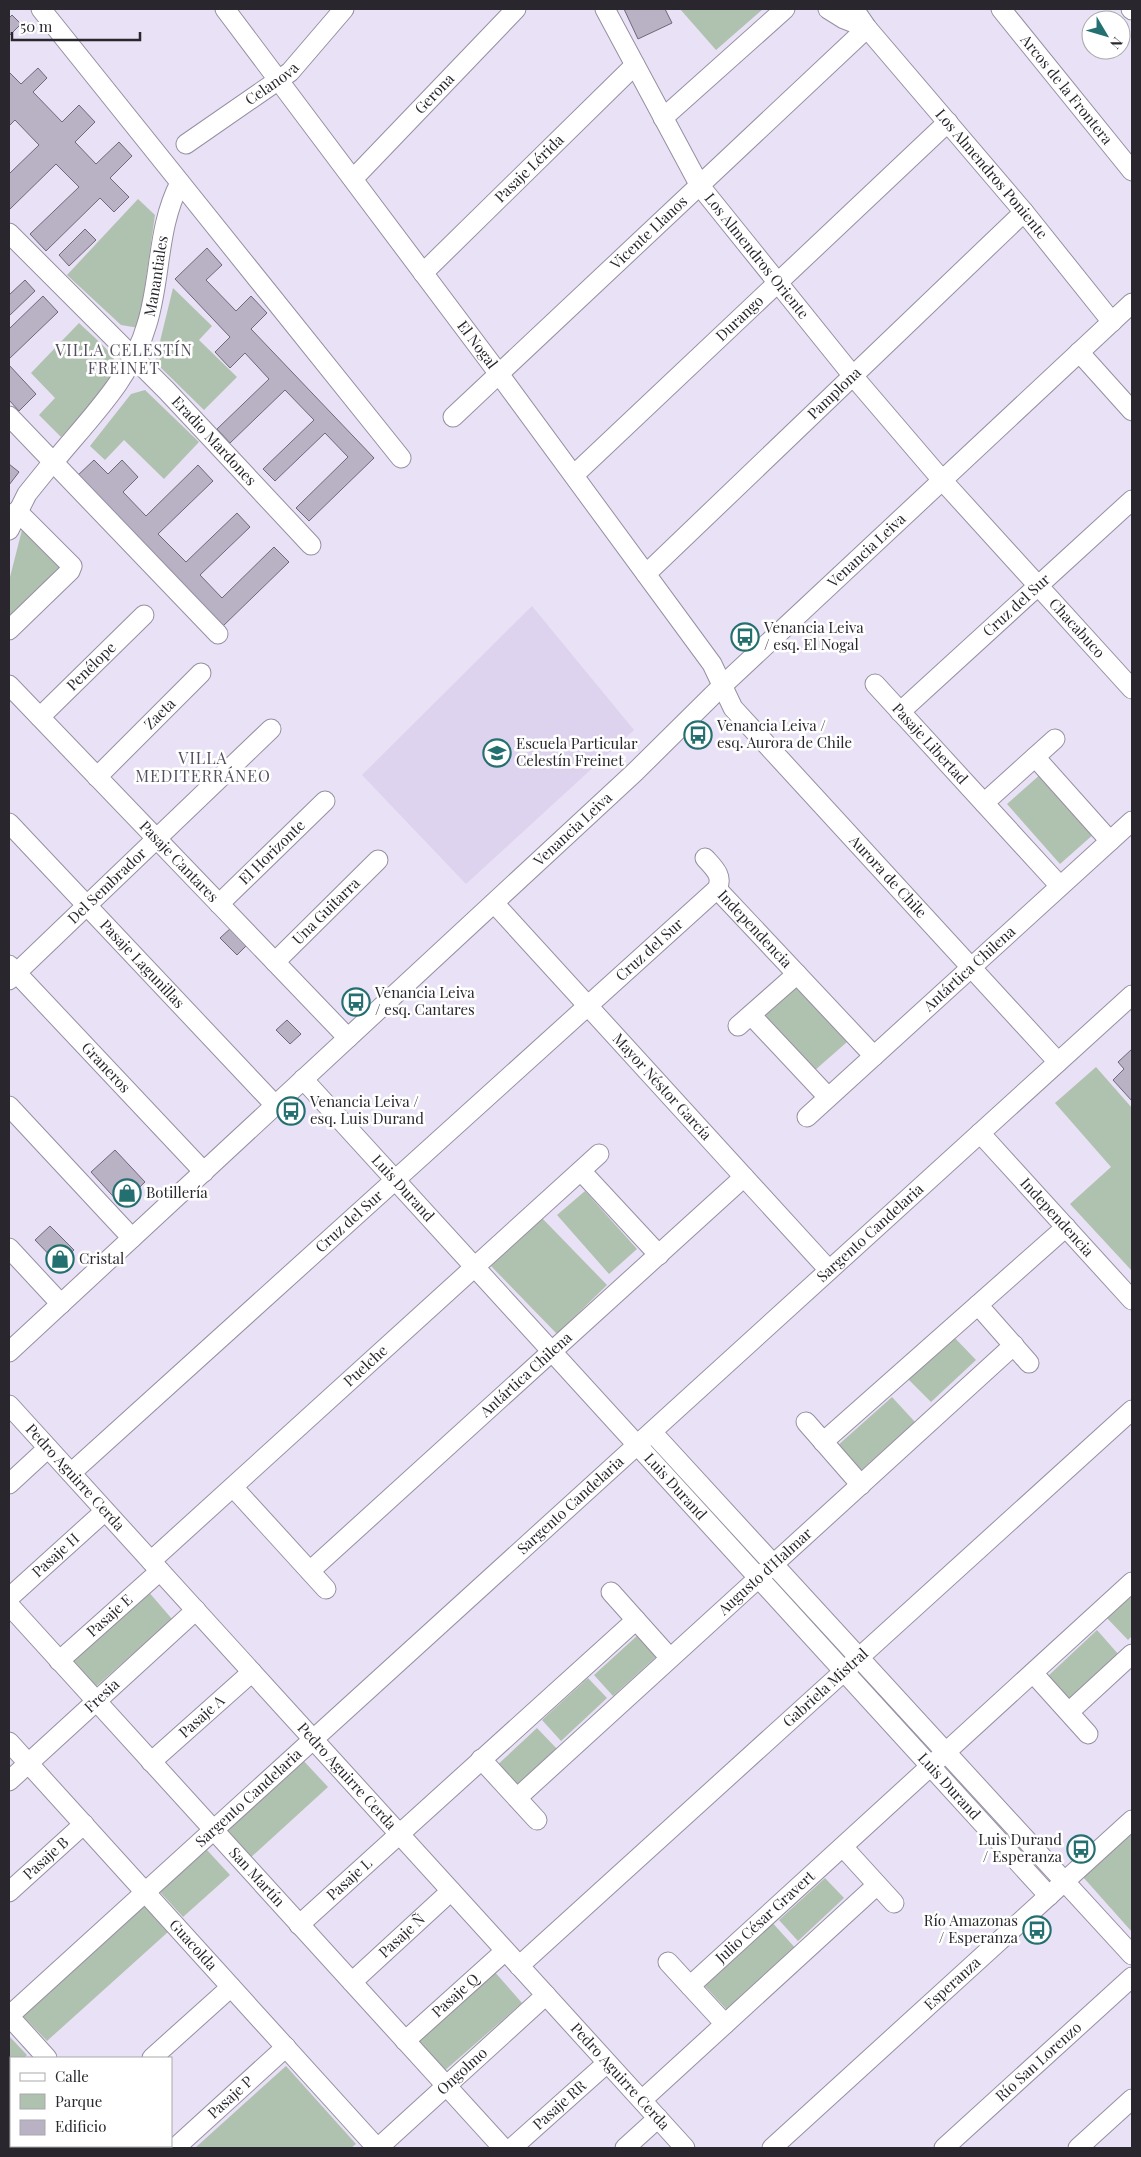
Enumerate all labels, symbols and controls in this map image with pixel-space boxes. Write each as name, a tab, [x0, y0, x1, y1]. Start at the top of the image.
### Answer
scale bar	[12, 10, 140, 42]
north arrow	[1081, 10, 1131, 60]
text: 50 m	[20, 16, 53, 36]
street label: Arcos de la Frontera	[1016, 29, 1118, 149]
text: N	[1106, 33, 1127, 53]
street label: Celanova	[241, 57, 303, 109]
street label: Gerona	[410, 68, 459, 118]
street label: Los Almendros Poniente	[931, 104, 1053, 243]
street label: Pasaje Lérida	[490, 129, 568, 206]
street label: Los Almendros Oriente	[701, 188, 814, 323]
street label: Vicente Llanos	[605, 191, 691, 274]
street label: Manantiales	[139, 234, 172, 318]
street label: Durango	[711, 290, 767, 345]
street label: El Nogal	[453, 316, 503, 372]
district label: VILLA CELESTÍN FREINET	[54, 339, 193, 378]
street label: Pamplona	[803, 362, 865, 423]
street label: Eradio Mardones	[168, 391, 261, 489]
street label: Venancia Leiva	[822, 508, 910, 592]
street label: Cruz del Sur	[978, 569, 1054, 641]
street label: Chacabuco	[1045, 593, 1110, 662]
place label: Venancia Leiva / esq. El Nogal	[763, 617, 864, 654]
bus stop icon: Venancia Leiva / esq. El Nogal	[730, 622, 760, 652]
street label: Penélope	[62, 637, 120, 695]
street label: Zaeta	[139, 693, 180, 733]
street label: Pasaje Libertad	[888, 698, 973, 788]
place label: Venancia Leiva / esq. Aurora de Chile	[716, 715, 852, 752]
bus stop icon: Venancia Leiva / esq. Aurora de Chile	[683, 720, 713, 750]
place label: Escuela Particular Celestín Freinet	[516, 733, 638, 770]
school or university icon: Escuela Particular Celestín Freinet	[482, 738, 512, 768]
district label: VILLA MEDITERRÁNEO	[135, 747, 271, 786]
street label: Venancia Leiva	[528, 787, 616, 871]
street label: El Horizonte	[234, 815, 309, 888]
street label: Pasaje Cantares	[135, 816, 223, 906]
street label: Aurora de Chile	[845, 830, 932, 922]
street label: Del Sembrador	[63, 843, 150, 928]
street label: Una Guitarra	[287, 872, 364, 948]
street label: Independencia	[714, 885, 797, 972]
street label: Cruz del Sur	[611, 913, 687, 985]
street label: Pasaje Lagunillas	[96, 915, 190, 1012]
street label: Antártica Chilena	[918, 921, 1020, 1016]
place label: Venancia Leiva / esq. Cantares	[374, 982, 475, 1019]
bus stop icon: Venancia Leiva / esq. Cantares	[341, 987, 371, 1017]
street label: Mayor Néstor García	[609, 1029, 717, 1144]
street label: Graneros	[78, 1037, 135, 1097]
place label: Venancia Leiva / esq. Luis Durand	[309, 1091, 424, 1128]
bus stop icon: Venancia Leiva / esq. Luis Durand	[276, 1096, 306, 1126]
street label: Luis Durand	[368, 1150, 439, 1226]
street label: Independencia	[1016, 1173, 1099, 1261]
shop icon: Botillería	[112, 1178, 142, 1208]
street label: Sargento Candelaria	[812, 1178, 928, 1286]
place label: Botillería	[146, 1182, 208, 1202]
street label: Cruz del Sur	[310, 1185, 387, 1257]
shop icon: Cristal	[45, 1244, 75, 1274]
place label: Cristal	[79, 1248, 124, 1268]
street label: Antártica Chilena	[474, 1327, 576, 1422]
street label: Puelche	[339, 1340, 391, 1390]
street label: Pedro Aguirre Cerda	[22, 1419, 130, 1535]
street label: Luis Durand	[640, 1448, 712, 1524]
street label: Sargento Candelaria	[512, 1451, 628, 1558]
street label: Augusto d'Halmar	[713, 1523, 816, 1620]
street label: Pasaje H	[27, 1528, 83, 1581]
street label: Pasaje E	[82, 1589, 136, 1641]
street label: Gabriela Mistral	[778, 1643, 872, 1731]
street label: Fresia	[79, 1674, 124, 1716]
street label: Pasaje A	[174, 1690, 229, 1742]
street label: Pedro Aguirre Cerda	[294, 1718, 402, 1834]
street label: Sargento Candelaria	[191, 1743, 306, 1851]
street label: Luis Durand	[914, 1748, 986, 1824]
place label: Luis Durand / Esperanza	[978, 1829, 1063, 1866]
street label: Pasaje B	[18, 1832, 72, 1884]
bus stop icon: Luis Durand / Esperanza	[1066, 1834, 1096, 1864]
street label: San Martín	[225, 1842, 290, 1911]
street label: Pasaje L	[322, 1853, 376, 1904]
street label: Julio César Gravert	[710, 1865, 819, 1968]
street label: Pasaje Ñ	[374, 1909, 429, 1962]
place label: Río Amazonas / Esperanza	[924, 1910, 1019, 1947]
street label: Guacolda	[165, 1914, 222, 1975]
bus stop icon: Río Amazonas / Esperanza	[1022, 1915, 1052, 1945]
street label: Esperanza	[919, 1952, 985, 2014]
street label: Pasaje Q	[427, 1968, 483, 2021]
street label: Río San Lorenzo	[991, 2017, 1085, 2105]
street label: Pedro Aguirre Cerda	[567, 2018, 675, 2134]
street label: Ongolmo	[432, 2042, 491, 2099]
legend	[10, 2057, 172, 2147]
text: Calle	[55, 2066, 89, 2086]
street label: Pasaje P	[203, 2071, 257, 2123]
street label: Pasaje RR	[528, 2075, 590, 2134]
text: Parque	[55, 2091, 102, 2111]
text: Edificio	[55, 2116, 106, 2136]

